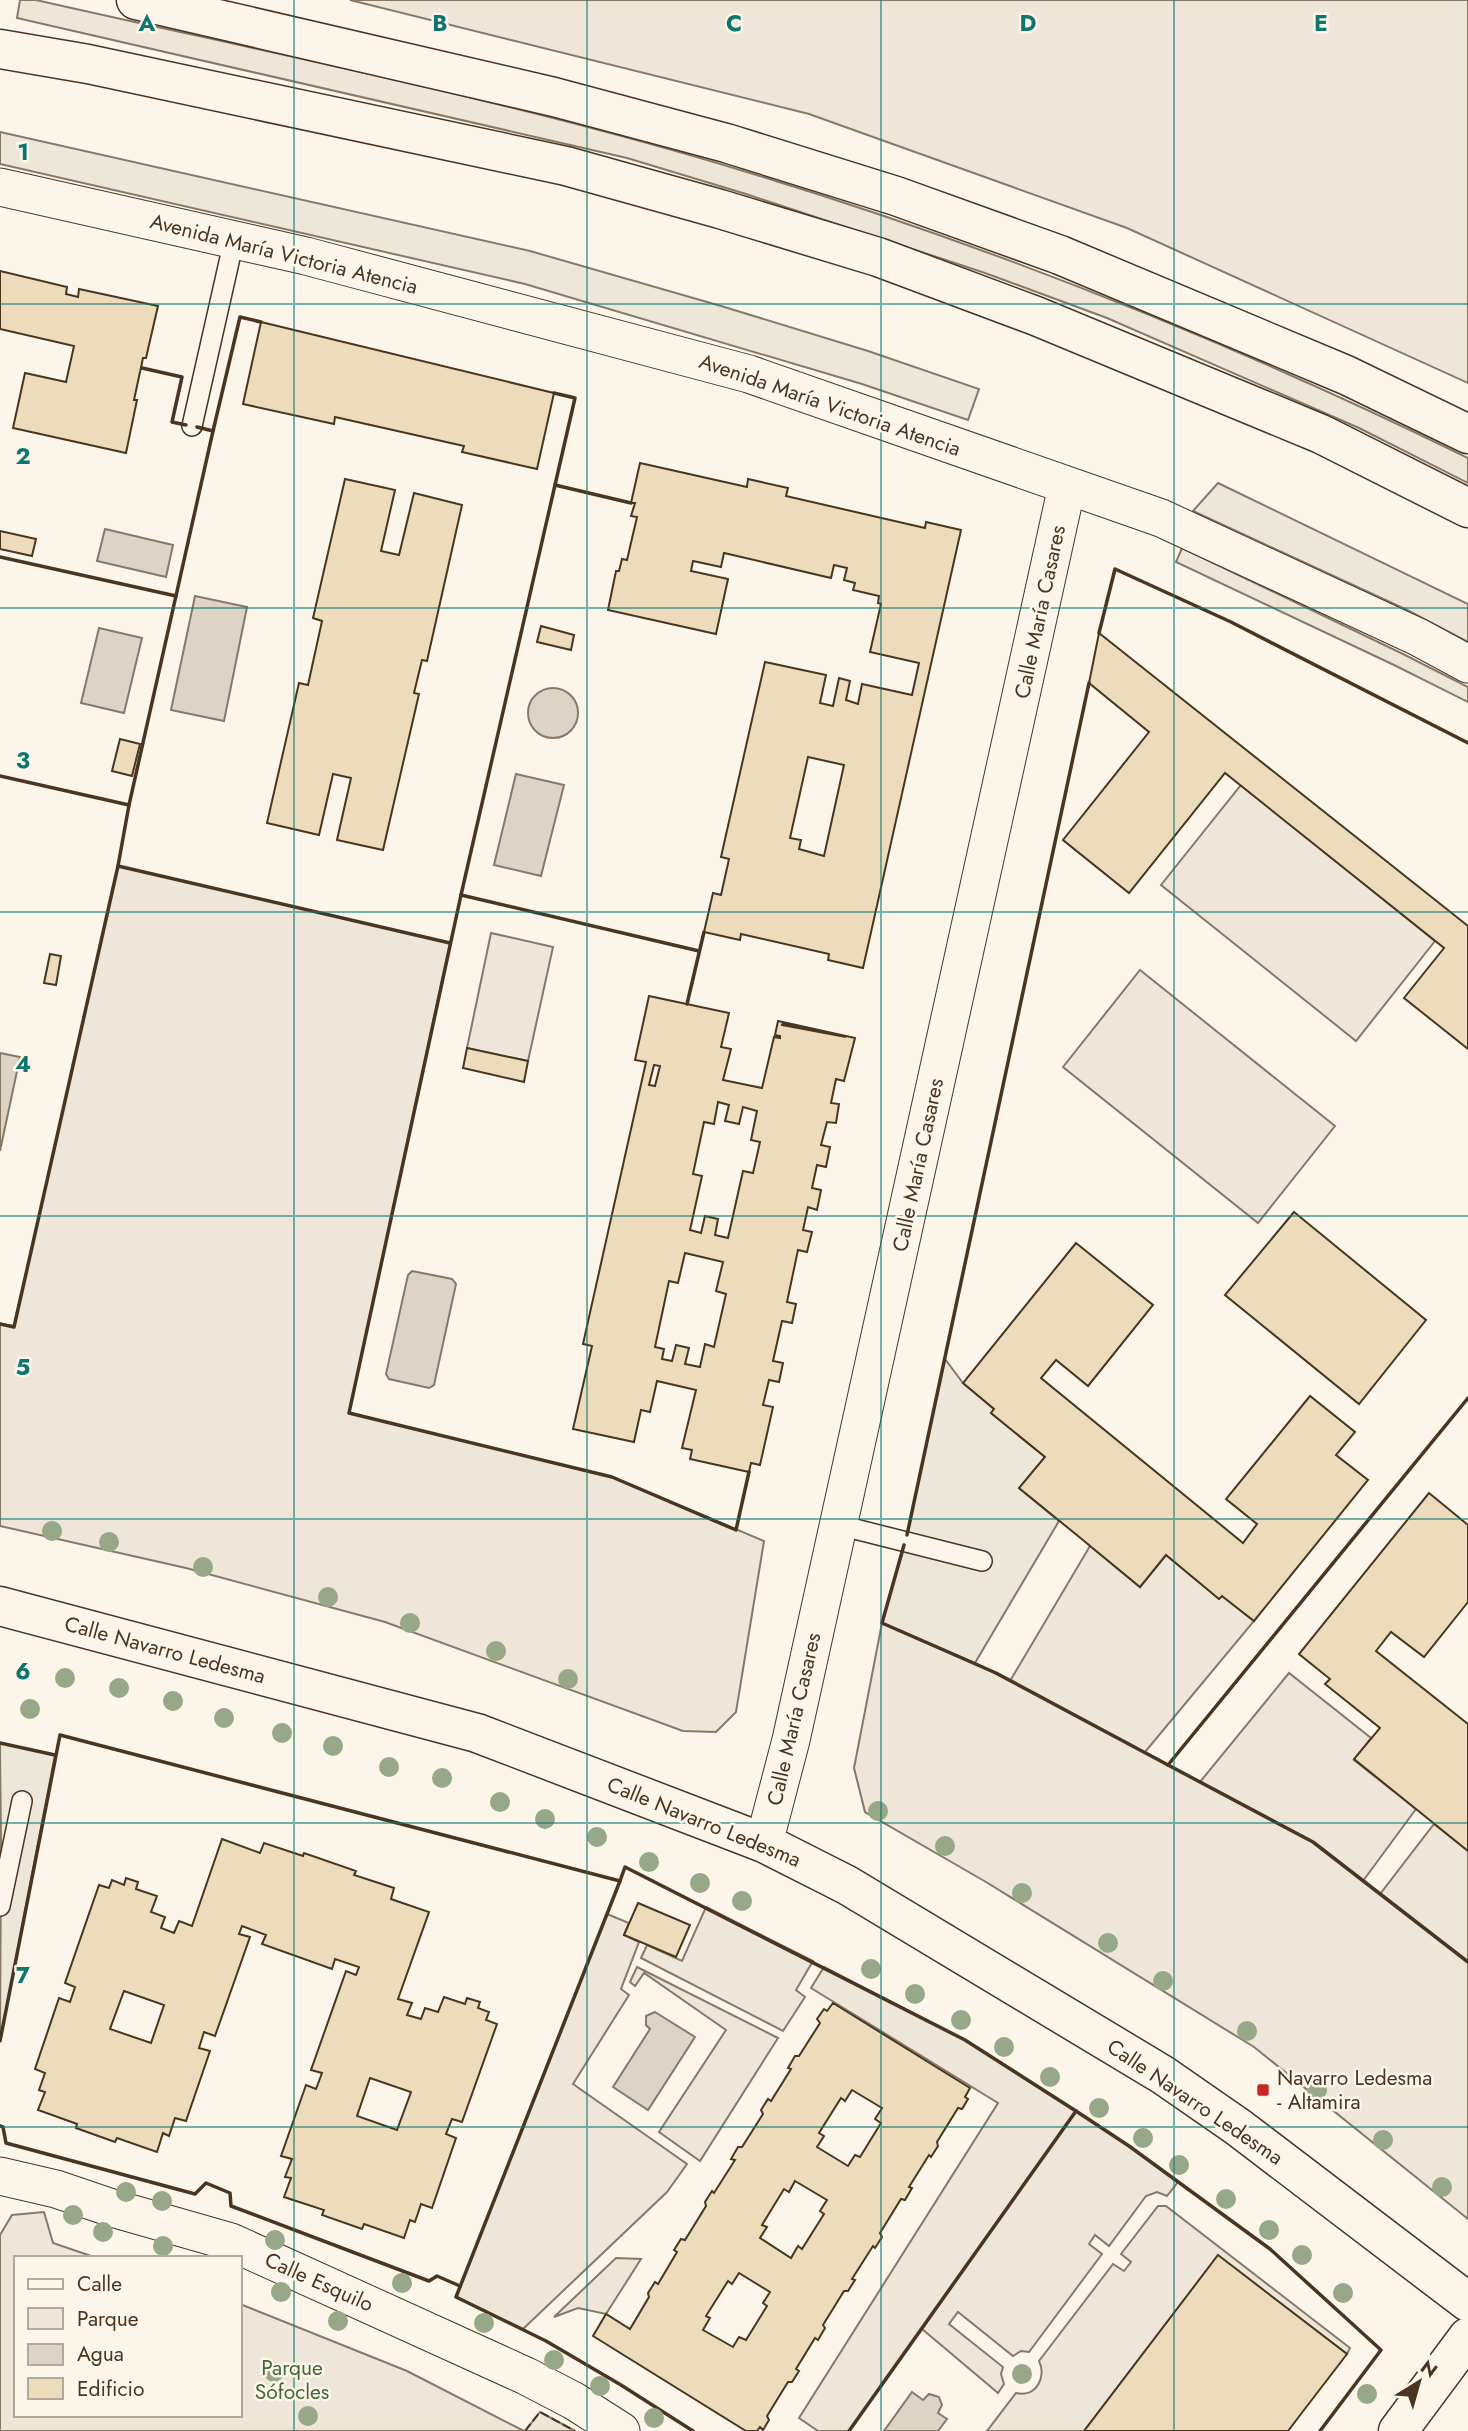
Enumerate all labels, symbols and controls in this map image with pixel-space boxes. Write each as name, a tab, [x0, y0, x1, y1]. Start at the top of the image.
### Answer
text: A	[138, 6, 156, 40]
text: B	[432, 6, 448, 40]
text: C	[726, 6, 742, 40]
text: D	[1020, 6, 1037, 40]
text: E	[1314, 6, 1328, 40]
text: 1	[17, 135, 29, 169]
street label: Avenida María Victoria Atencia	[147, 206, 421, 302]
street label: Avenida María Victoria Atencia	[695, 346, 965, 464]
text: 2	[15, 439, 31, 473]
street label: Calle María Casares	[1007, 522, 1073, 702]
text: 3	[16, 743, 30, 777]
text: 4	[15, 1047, 31, 1081]
street label: Calle María Casares	[885, 1075, 951, 1255]
text: 5	[16, 1350, 30, 1384]
street label: Calle Navarro Ledesma	[61, 1609, 269, 1691]
street label: Calle María Casares	[760, 1630, 828, 1808]
text: 6	[15, 1654, 31, 1688]
street label: Calle Navarro Ledesma	[603, 1769, 805, 1875]
text: 7	[16, 1958, 30, 1992]
street label: Calle Navarro Ledesma	[1101, 2032, 1289, 2172]
place label: Navarro Ledesma - Altamira	[1277, 2063, 1432, 2117]
marker: Navarro Ledesma - Altamira	[1255, 2082, 1271, 2098]
street label: Calle Esquilo	[260, 2245, 378, 2319]
legend	[14, 2256, 242, 2417]
text: Calle	[77, 2269, 122, 2299]
text: Parque	[77, 2304, 139, 2334]
text: Agua	[77, 2339, 124, 2369]
north arrow	[1384, 2347, 1454, 2417]
park label: Parque Sófocles	[255, 2353, 329, 2407]
text: N	[1415, 2353, 1443, 2384]
text: Edificio	[77, 2374, 144, 2404]

